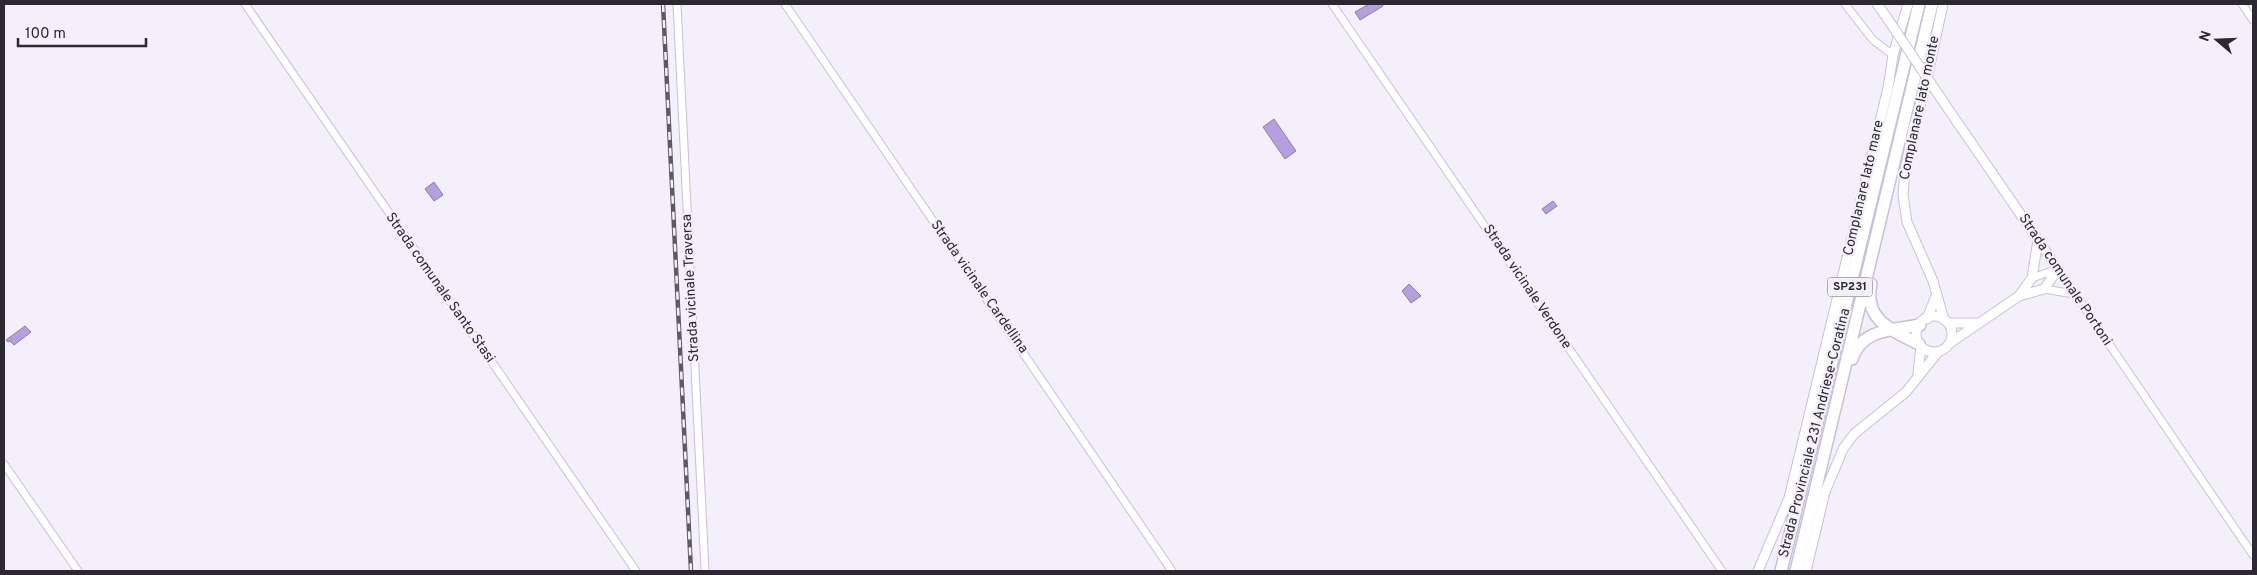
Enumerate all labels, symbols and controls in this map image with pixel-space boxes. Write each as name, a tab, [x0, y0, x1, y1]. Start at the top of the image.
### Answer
scale bar	[18, 15, 145, 47]
north arrow	[2192, 15, 2242, 65]
text: 100 m	[25, 25, 66, 44]
text: N	[2196, 29, 2216, 44]
street label: Complanare lato monte	[1896, 34, 1944, 182]
street label: Complanare lato mare	[1840, 119, 1888, 257]
street label: Strada comunale Santo Stasi	[382, 210, 498, 366]
street label: Strada comunale Portoni	[2015, 211, 2115, 349]
street label: Strada vicinale Traversa	[679, 214, 703, 362]
street label: Strada vicinale Cardellina	[927, 217, 1031, 357]
street label: Strada vicinale Verdone	[1479, 221, 1575, 353]
road number: SP231	[1828, 278, 1872, 296]
street label: Strada Provinciale 231 Andriese-Coratina	[1776, 306, 1854, 560]

